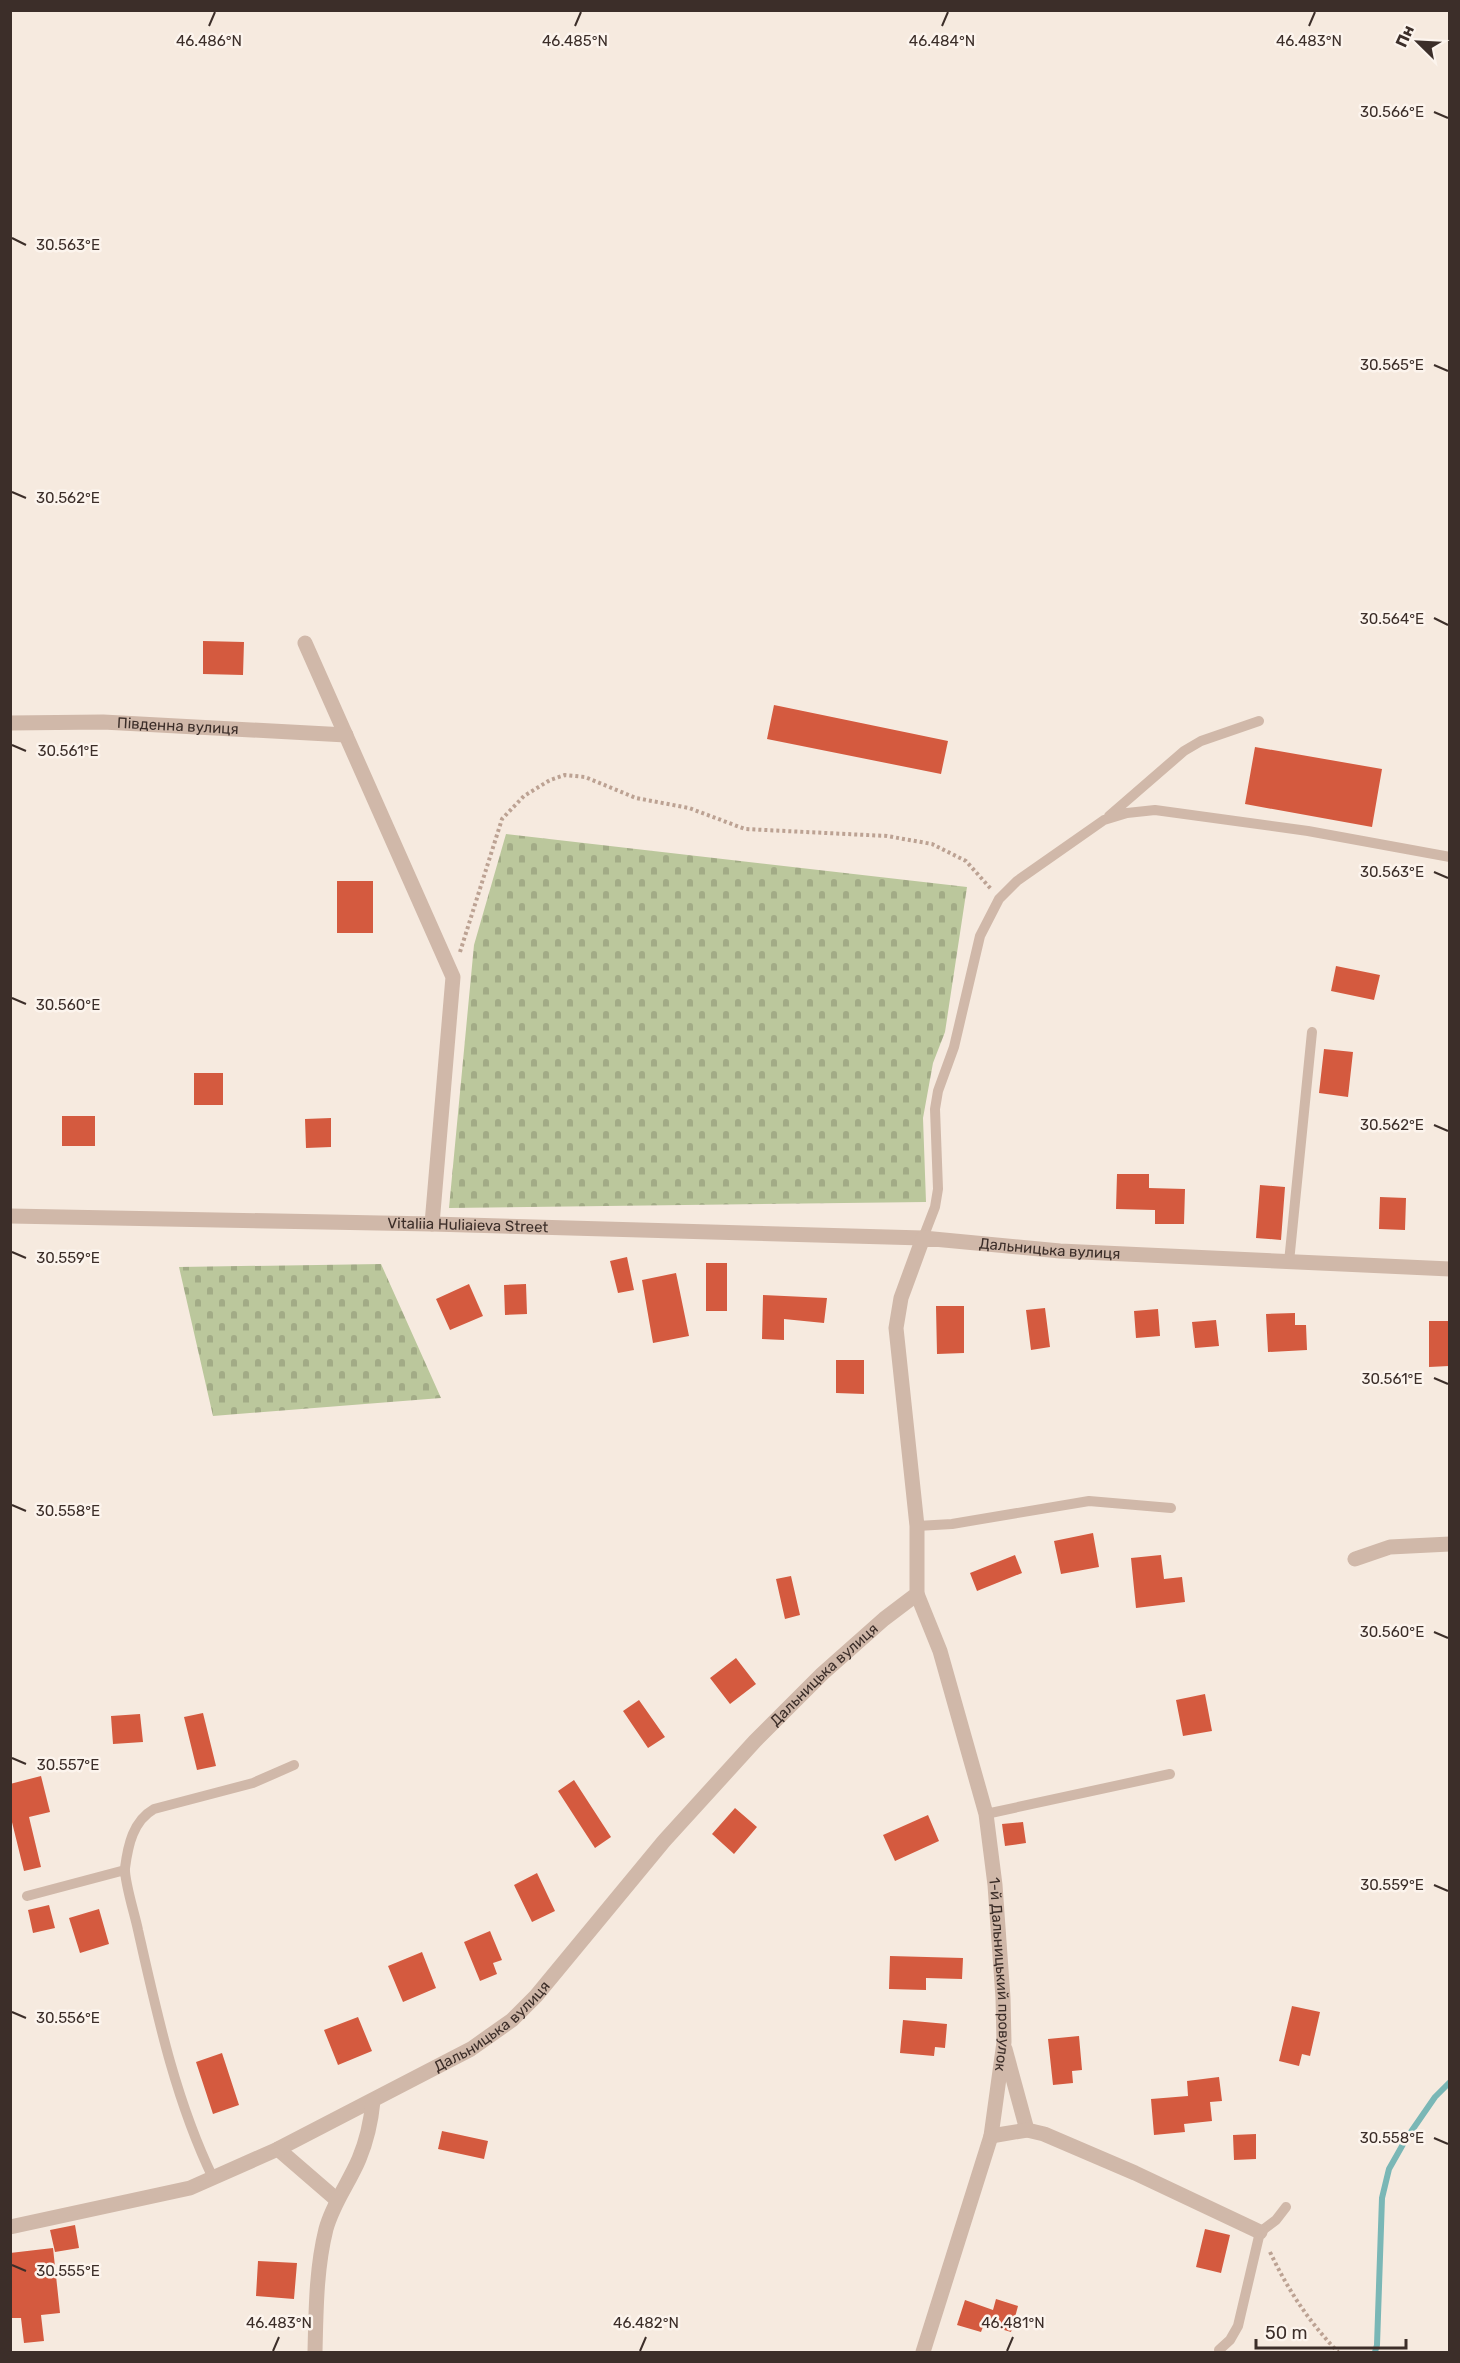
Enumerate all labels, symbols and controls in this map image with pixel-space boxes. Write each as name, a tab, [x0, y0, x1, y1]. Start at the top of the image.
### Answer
north arrow	[1388, 12, 1448, 72]
text: Пн	[1392, 22, 1418, 50]
text: 46.486°N	[176, 32, 242, 50]
text: 46.485°N	[542, 32, 608, 50]
text: 46.484°N	[909, 32, 975, 50]
text: 46.483°N	[1276, 32, 1342, 50]
text: 30.566°E	[1360, 103, 1424, 121]
text: 30.563°E	[36, 236, 100, 254]
text: 30.565°E	[1360, 356, 1424, 374]
text: 30.562°E	[36, 489, 100, 507]
text: 30.564°E	[1360, 610, 1424, 628]
street label: Південна вулиця	[117, 714, 239, 738]
text: 30.561°E	[37, 742, 99, 760]
text: 30.563°E	[1360, 863, 1424, 881]
text: 30.560°E	[36, 996, 100, 1014]
text: 30.562°E	[1360, 1116, 1424, 1134]
street label: Vitaliia Huliaieva Street	[387, 1214, 549, 1236]
street label: Дальницька вулиця	[978, 1234, 1121, 1263]
text: 30.559°E	[36, 1249, 100, 1267]
text: 30.561°E	[1361, 1370, 1423, 1388]
text: 30.558°E	[36, 1502, 100, 1520]
street label: Дальницька вулиця	[766, 1620, 882, 1730]
text: 30.560°E	[1360, 1623, 1424, 1641]
text: 30.557°E	[37, 1756, 99, 1774]
street label: 1-й Дальницький провулок	[985, 1876, 1013, 2073]
text: 30.559°E	[1360, 1876, 1424, 1894]
street label: Дальницька вулиця	[431, 1977, 554, 2076]
text: 30.556°E	[36, 2009, 100, 2027]
text: 30.558°E	[1360, 2129, 1424, 2147]
text: 30.555°E	[36, 2262, 100, 2280]
scale bar	[1256, 2312, 1406, 2350]
text: 46.483°N	[246, 2314, 312, 2332]
text: 46.482°N	[613, 2314, 679, 2332]
text: 46.481°N	[981, 2314, 1045, 2332]
text: 50 m	[1265, 2322, 1308, 2344]

